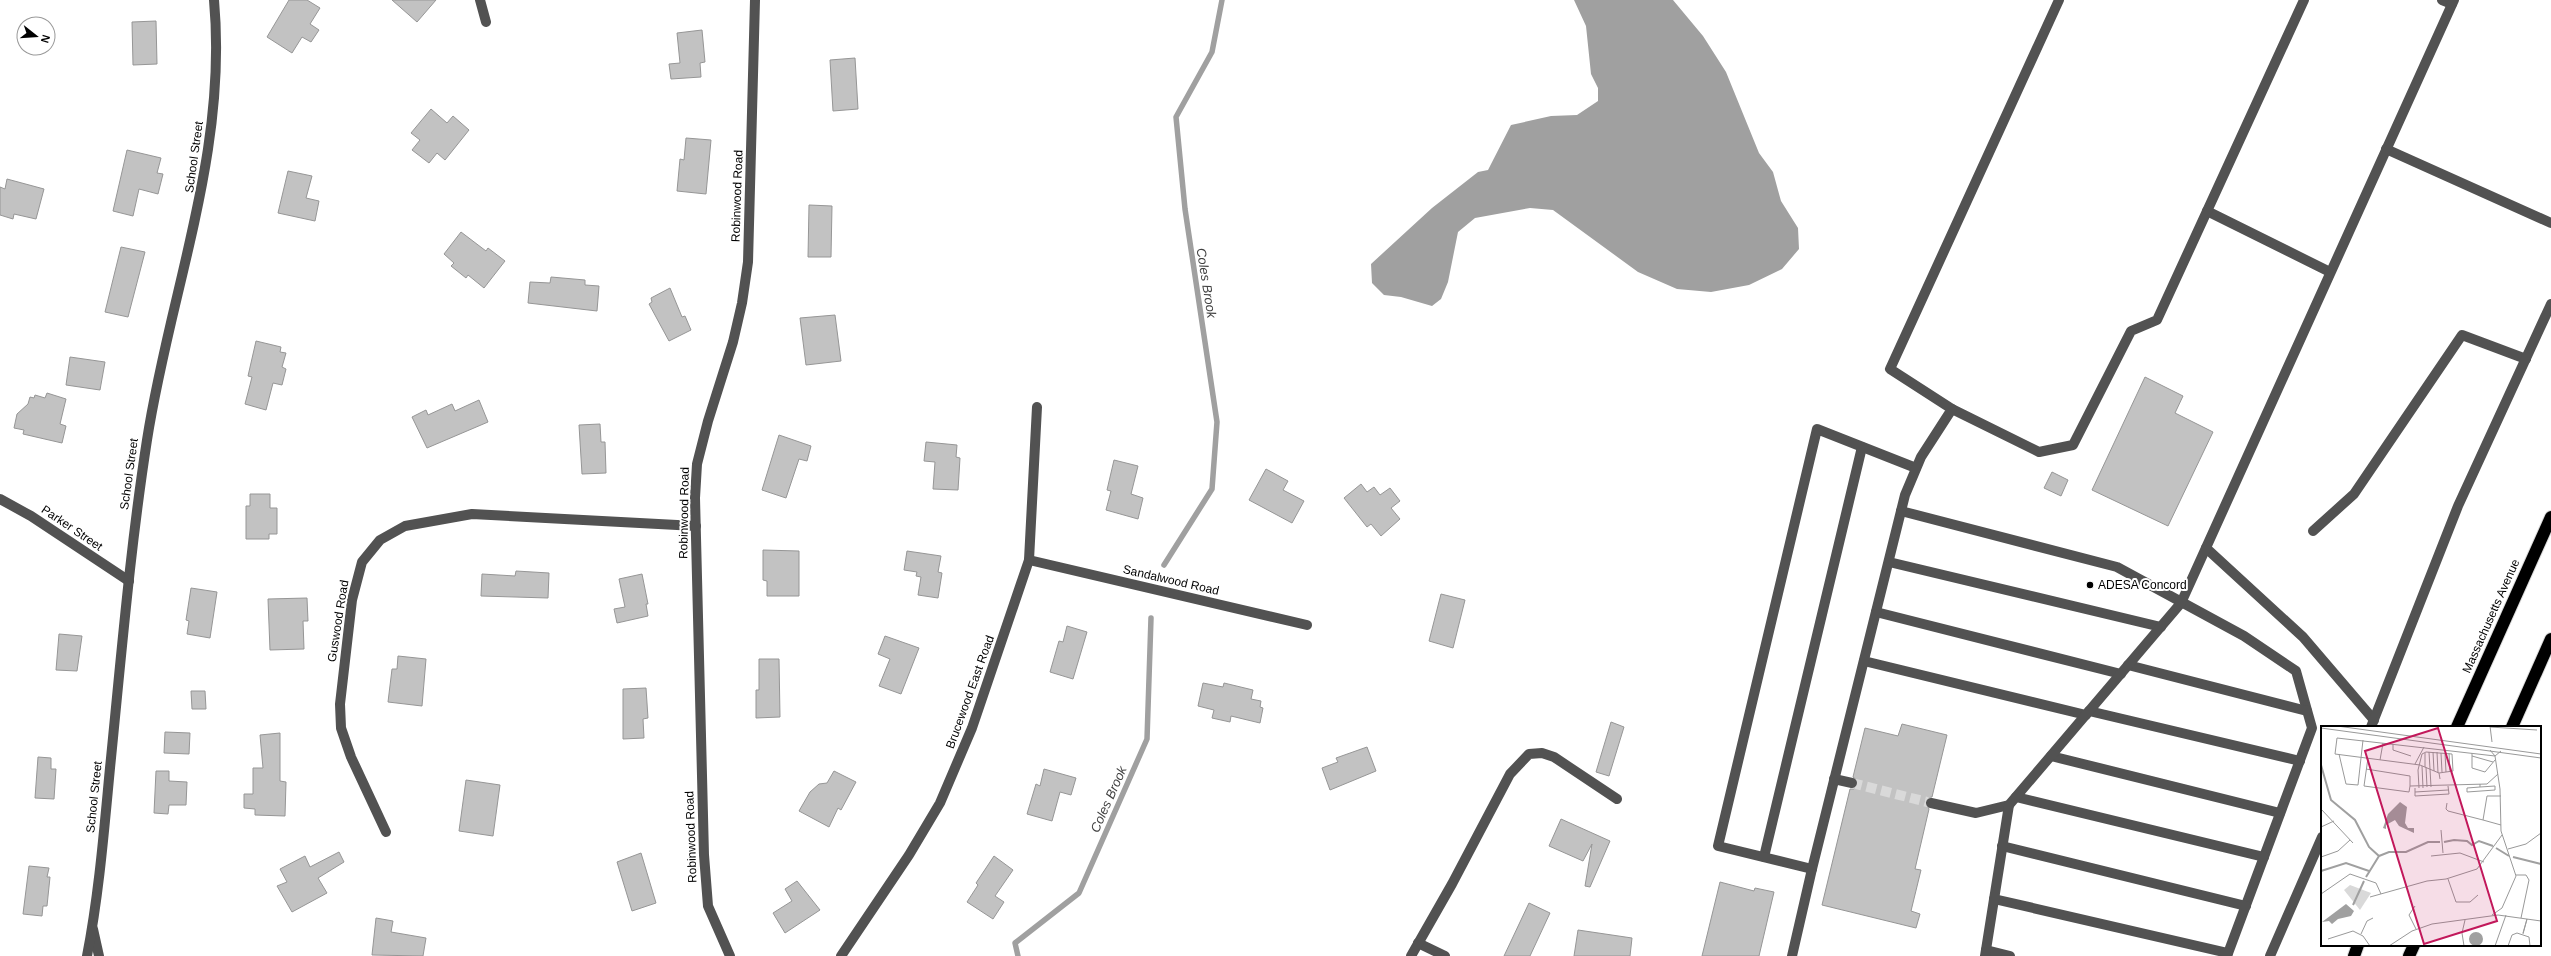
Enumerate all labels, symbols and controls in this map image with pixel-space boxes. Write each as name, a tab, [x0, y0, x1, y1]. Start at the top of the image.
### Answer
north arrow	[16, 16, 56, 56]
text: N	[39, 33, 52, 45]
street label: School Street	[182, 120, 206, 194]
street label: Robinwood Road	[728, 150, 746, 242]
water label: Coles Brook	[1194, 247, 1220, 321]
street label: School Street	[117, 437, 141, 511]
street label: Robinwood Road	[676, 467, 692, 559]
street label: Parker Street	[39, 502, 106, 554]
street label: Massachusetts Avenue	[2460, 557, 2523, 675]
street label: Sandalwood Road	[1122, 562, 1220, 598]
place label: ADESA Concord	[2098, 578, 2187, 592]
street label: Guswood Road	[325, 579, 351, 663]
marker: ADESA Concord	[2085, 580, 2095, 590]
street label: Brucewood East Road	[943, 634, 997, 750]
inset map	[2321, 726, 2541, 946]
street label: School Street	[83, 760, 105, 834]
water label: Coles Brook	[1087, 762, 1130, 835]
street label: Robinwood Road	[682, 791, 700, 883]

